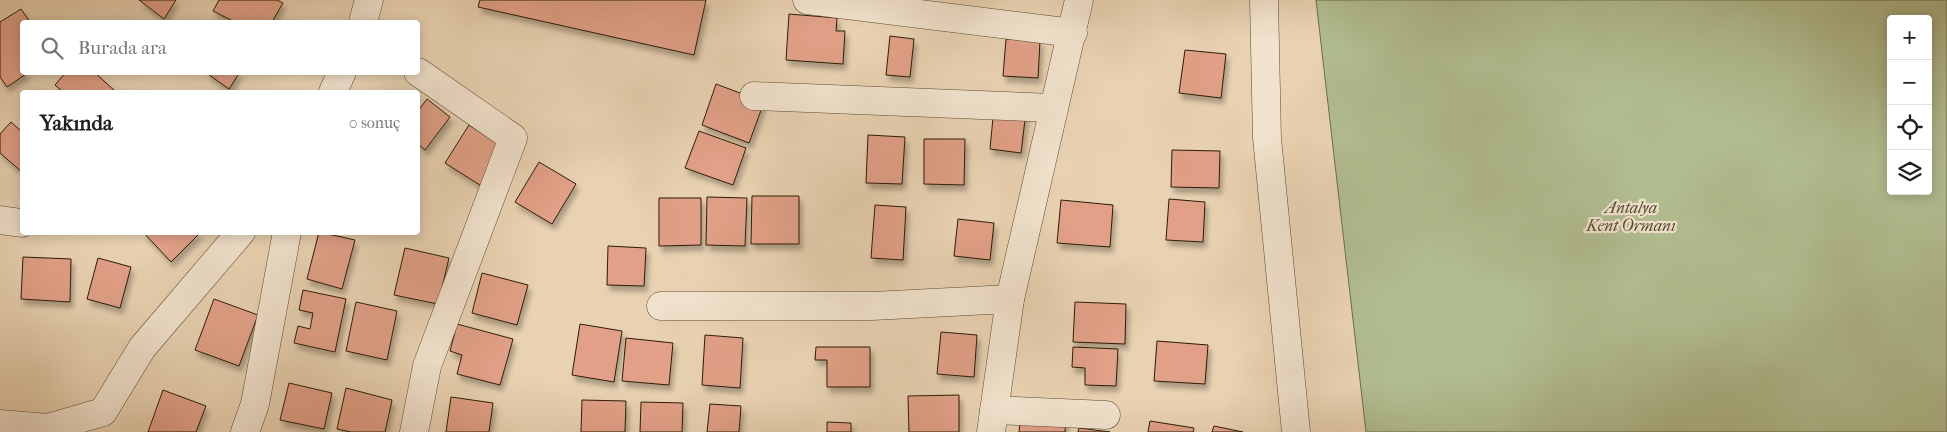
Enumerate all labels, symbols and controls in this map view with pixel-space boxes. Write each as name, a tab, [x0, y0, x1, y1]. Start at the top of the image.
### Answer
map controls	[1887, 15, 1932, 195]
button: +	[1887, 15, 1932, 60]
search box	[20, 20, 420, 75]
icon: search	[38, 34, 66, 62]
text: Burada ara	[78, 37, 167, 59]
button: −	[1887, 60, 1932, 105]
button: locate	[1887, 105, 1932, 150]
text: Yakında	[40, 111, 113, 135]
text: 0 sonuç	[349, 113, 400, 132]
button: layers	[1887, 150, 1932, 195]
park label: Antalya Kent Ormanı	[1585, 198, 1676, 235]

